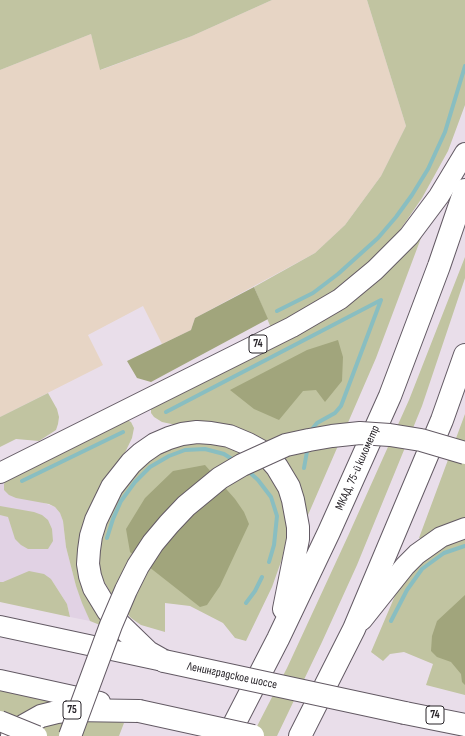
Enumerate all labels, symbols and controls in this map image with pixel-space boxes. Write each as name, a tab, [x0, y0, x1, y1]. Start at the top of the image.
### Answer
road number: 74	[249, 335, 267, 353]
street label: МКАД, 75-й километр	[333, 423, 383, 513]
street label: Ленинградское шоссе	[186, 659, 278, 693]
road number: 75	[63, 701, 81, 719]
road number: 74	[426, 706, 444, 724]

